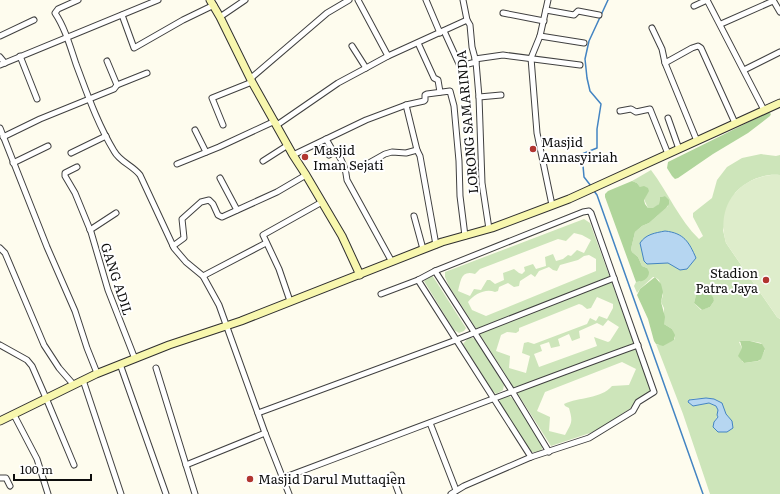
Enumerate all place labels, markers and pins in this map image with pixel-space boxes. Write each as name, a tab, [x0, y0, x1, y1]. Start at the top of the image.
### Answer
place label: Masjid Annasyiriah	[541, 132, 618, 166]
place label: Masjid Iman Sejati	[313, 140, 384, 174]
marker: Masjid Annasyiriah	[528, 144, 538, 154]
marker: Masjid Iman Sejati	[300, 152, 310, 162]
place label: Stadion Patra Jaya	[696, 263, 758, 297]
marker: Stadion Patra Jaya	[761, 275, 771, 285]
place label: Masjid Darul Muttaqien	[258, 469, 406, 488]
marker: Masjid Darul Muttaqien	[245, 474, 255, 484]

